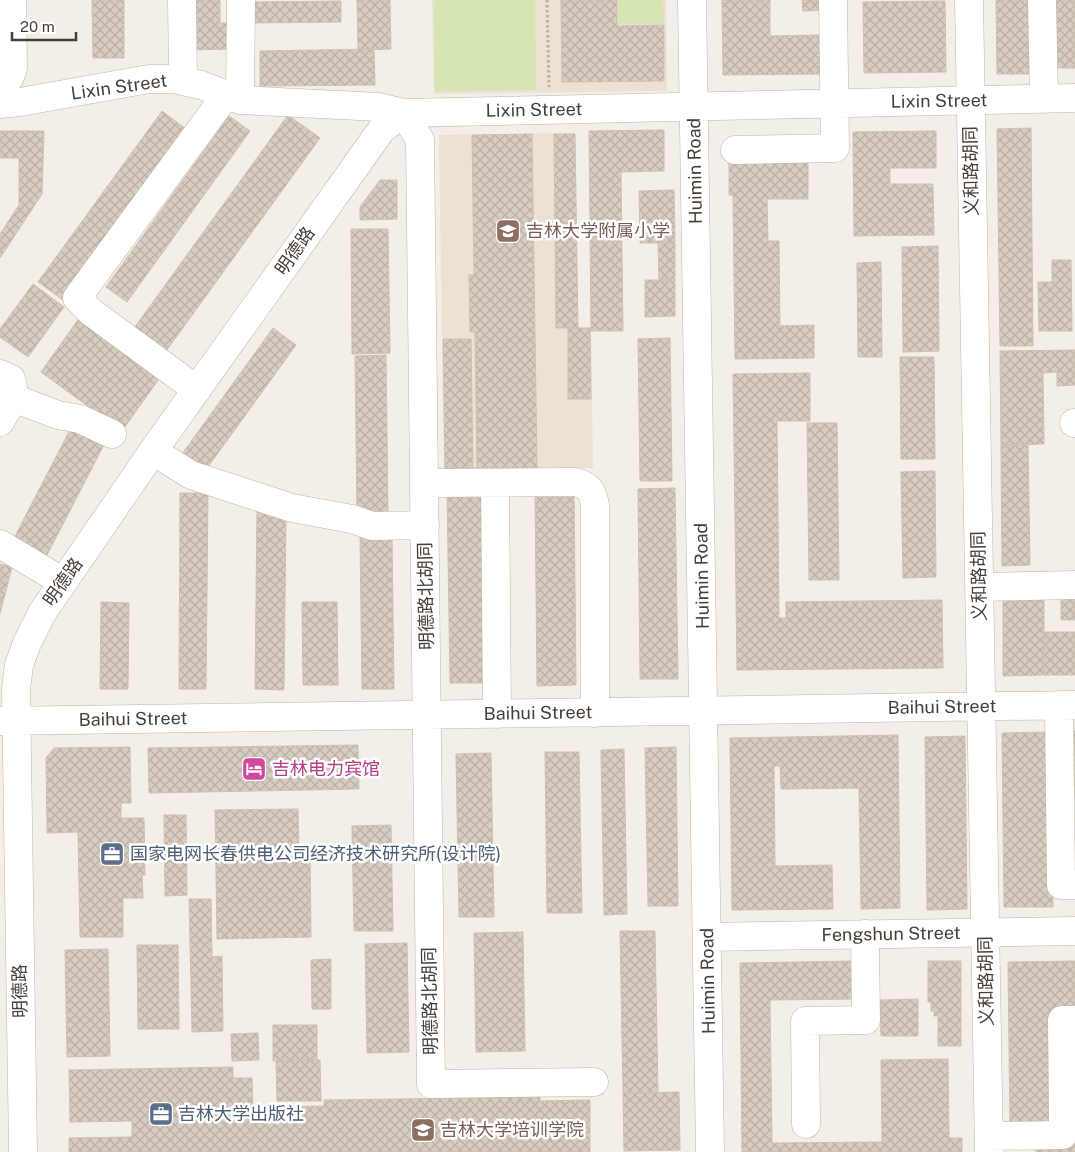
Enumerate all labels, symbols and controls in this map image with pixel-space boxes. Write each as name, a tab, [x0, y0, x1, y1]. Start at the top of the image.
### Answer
scale bar	[12, 10, 76, 42]
text: 20 m	[20, 18, 55, 35]
street label: Lixin Street	[69, 69, 168, 104]
street label: Lixin Street	[890, 89, 988, 112]
street label: Lixin Street	[485, 98, 583, 121]
street label: Huimin Road	[683, 118, 706, 224]
street label: 义和路胡同	[959, 126, 982, 216]
school or university icon: 吉林大学附属小学	[495, 218, 521, 244]
place label: 吉林大学附属小学	[526, 220, 670, 241]
street label: 明德路	[271, 223, 319, 279]
street label: Huimin Road	[690, 523, 713, 629]
street label: 义和路胡同	[967, 531, 990, 621]
street label: 明德路北胡同	[414, 542, 437, 650]
street label: 明德路	[39, 554, 87, 610]
street label: Baihui Street	[887, 695, 997, 718]
street label: Baihui Street	[483, 701, 593, 724]
street label: Baihui Street	[78, 707, 188, 730]
hotel icon: 吉林电力宾馆	[241, 756, 267, 782]
place label: 吉林电力宾馆	[272, 758, 380, 779]
office icon: 国家电网长春供电公司经济技术研究所(设计院)	[99, 841, 125, 867]
place label: 国家电网长春供电公司经济技术研究所(设计院)	[130, 843, 501, 864]
street label: Fengshun Street	[821, 922, 961, 945]
street label: Huimin Road	[696, 928, 719, 1034]
street label: 义和路胡同	[974, 936, 997, 1026]
street label: 明德路北胡同	[418, 947, 441, 1055]
street label: 明德路	[9, 964, 30, 1018]
office icon: 吉林大学出版社	[148, 1101, 174, 1127]
place label: 吉林大学出版社	[178, 1103, 304, 1124]
school or university icon: 吉林大学培训学院	[410, 1117, 436, 1143]
place label: 吉林大学培训学院	[440, 1119, 584, 1140]

